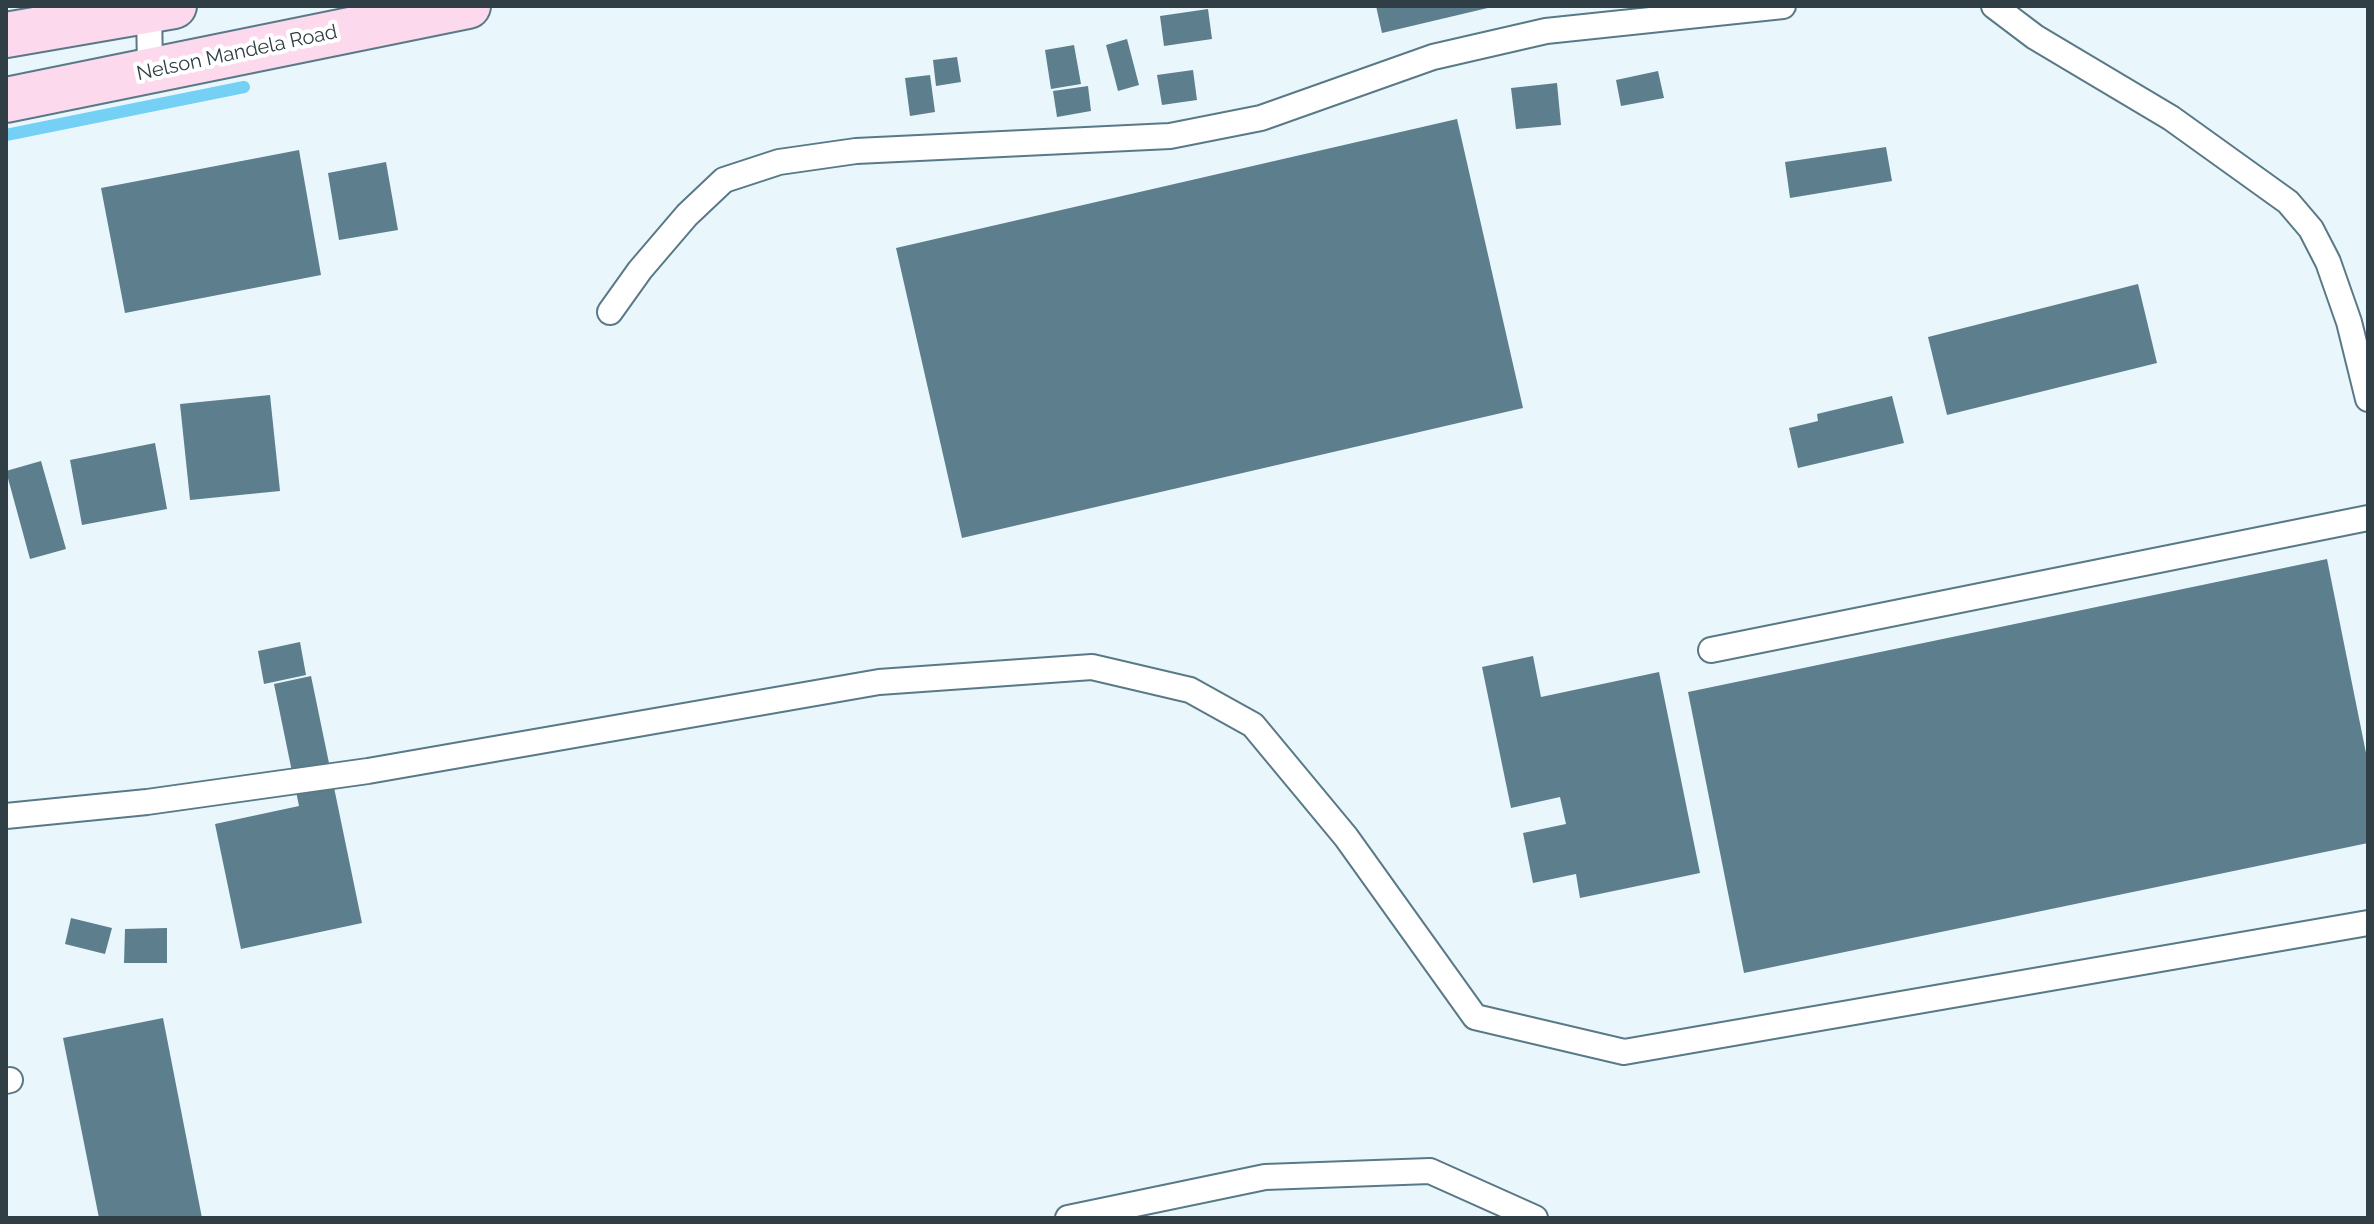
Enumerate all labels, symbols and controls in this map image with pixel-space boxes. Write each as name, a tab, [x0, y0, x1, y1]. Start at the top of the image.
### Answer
street label: Nelson Mandela Road	[135, 20, 339, 86]

